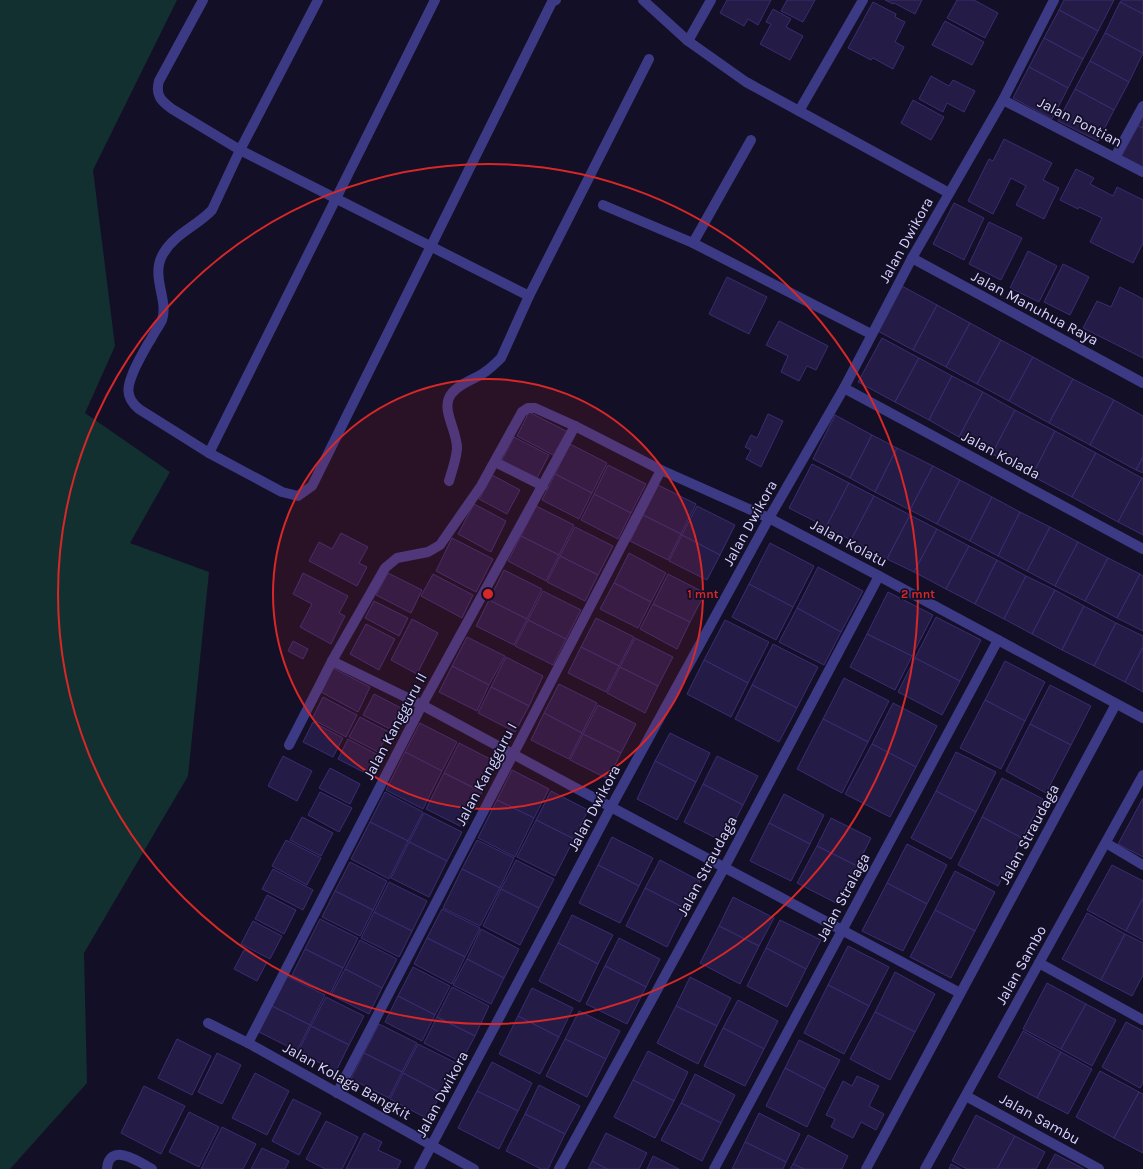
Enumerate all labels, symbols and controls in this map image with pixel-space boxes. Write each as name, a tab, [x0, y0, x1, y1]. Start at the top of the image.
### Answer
street label: Jalan Pontian	[1035, 93, 1125, 151]
street label: Jalan Dwikora	[875, 194, 937, 286]
street label: Jalan Manuhua Raya	[968, 267, 1102, 349]
street label: Jalan Kolada	[959, 427, 1043, 483]
street label: Jalan Dwikora	[719, 477, 781, 569]
street label: Jalan Kolatu	[808, 515, 890, 571]
centre of rings	[481, 587, 495, 601]
text: 1 mnt	[688, 587, 719, 601]
text: 2 mnt	[901, 587, 935, 601]
street label: Jalan Kangguru II	[359, 670, 431, 782]
street label: Jalan Kangguru I	[451, 719, 521, 829]
street label: Jalan Dwikora	[564, 762, 624, 854]
street label: Jalan Straudaga	[995, 781, 1063, 887]
street label: Jalan Straudaga	[673, 813, 741, 919]
street label: Jalan Stralaga	[812, 850, 874, 944]
street label: Jalan Sambo	[992, 922, 1050, 1008]
street label: Jalan Kolaga Bangkit	[280, 1038, 414, 1124]
street label: Jalan Dwikora	[412, 1048, 472, 1140]
street label: Jalan Sambu	[997, 1090, 1083, 1148]

